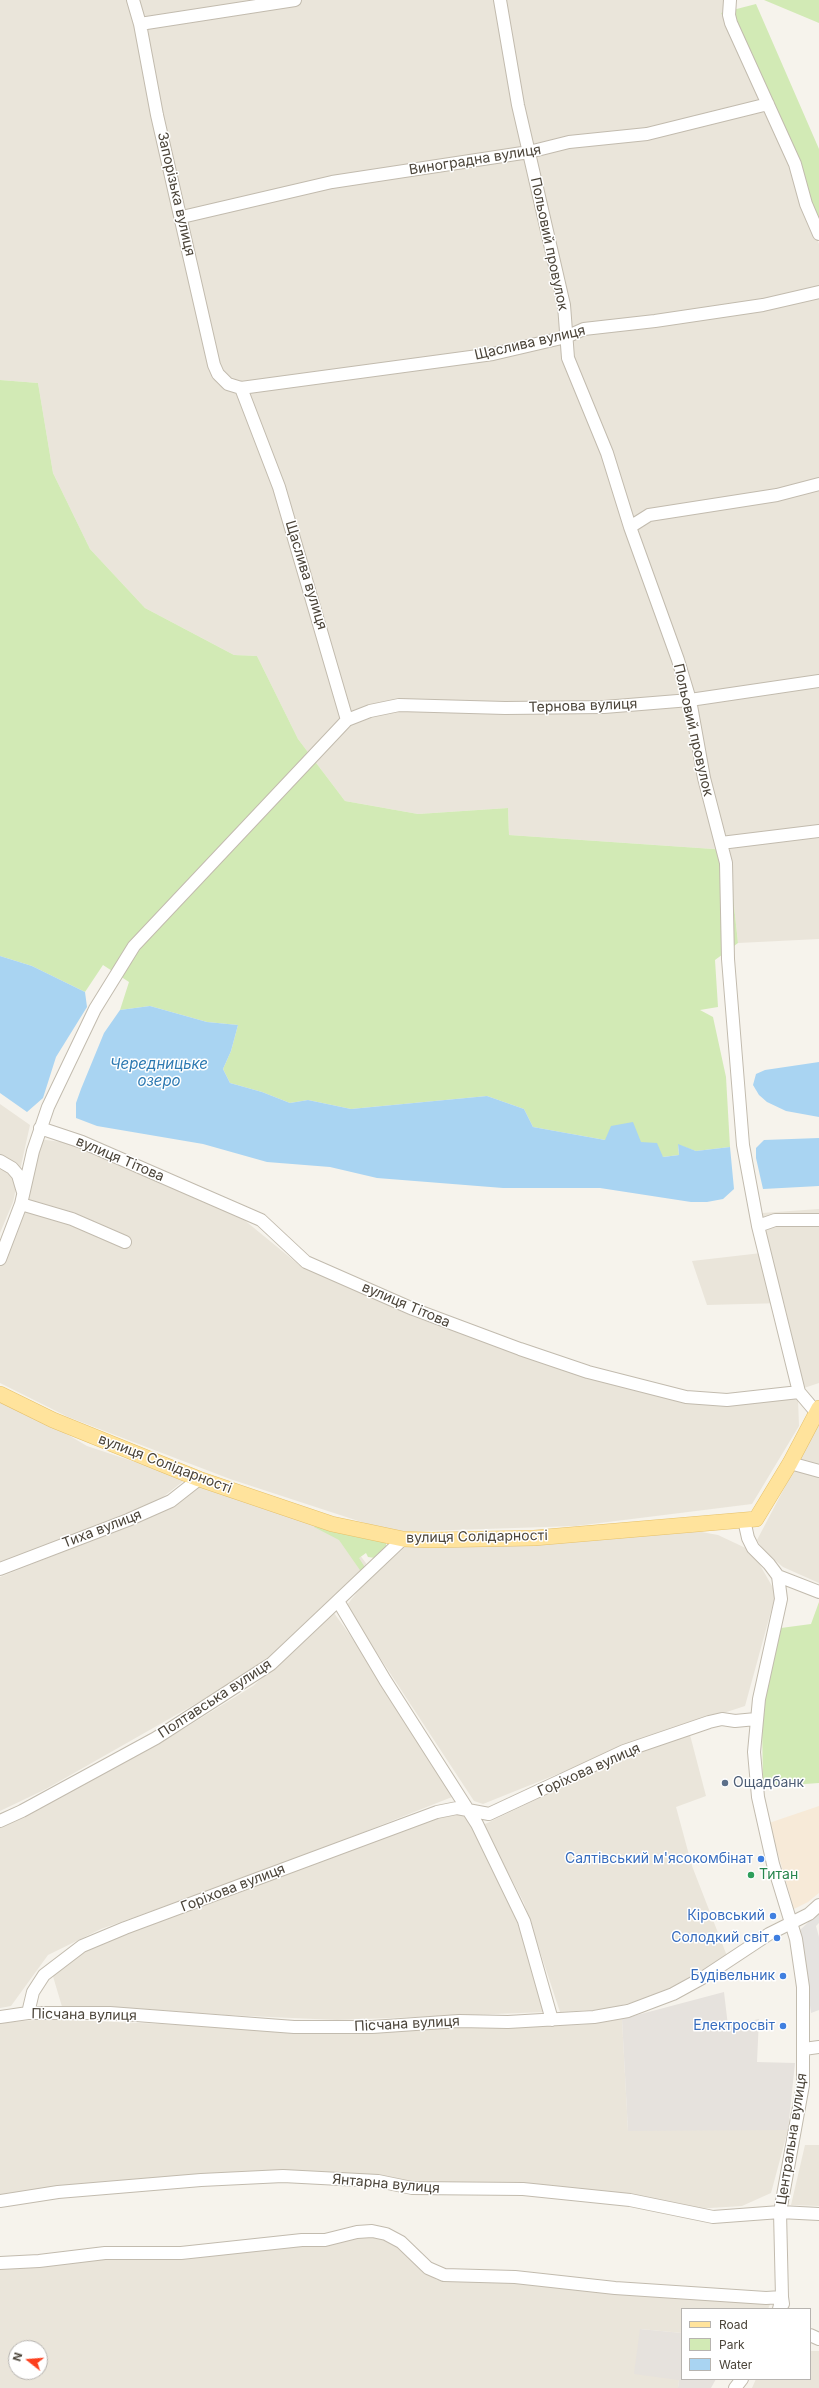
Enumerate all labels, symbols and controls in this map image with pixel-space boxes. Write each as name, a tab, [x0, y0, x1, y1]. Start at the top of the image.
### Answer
street label: Запорізька вулиця	[154, 130, 198, 258]
street label: Виноградна вулиця	[408, 141, 542, 179]
street label: Польовий провулок	[527, 176, 571, 312]
street label: Щаслива вулиця	[473, 322, 587, 364]
street label: Щаслива вулиця	[281, 518, 331, 632]
street label: Польовий провулок	[670, 662, 716, 798]
street label: Тернова вулиця	[528, 696, 638, 716]
water label: Чередницьке озеро	[110, 1055, 208, 1090]
street label: вулиця Тітова	[73, 1133, 167, 1185]
street label: вулиця Тітова	[359, 1279, 453, 1331]
street label: вулиця Солідарності	[96, 1431, 234, 1497]
street label: Тиха вулиця	[60, 1506, 144, 1552]
street label: вулиця Солідарності	[406, 1527, 548, 1547]
street label: Полтавська вулиця	[155, 1656, 275, 1742]
street label: Горіхова вулиця	[535, 1740, 643, 1800]
place label: Ощадбанк	[733, 1775, 804, 1791]
marker: Ощадбанк	[720, 1778, 730, 1788]
place label: Салтівський м'ясокомбінат	[565, 1851, 753, 1867]
marker: Салтівський м'ясокомбінат	[756, 1854, 766, 1864]
street label: Горіхова вулиця	[178, 1860, 288, 1916]
place label: Титан	[759, 1867, 798, 1883]
marker: Титан	[746, 1870, 756, 1880]
place label: Кіровський	[687, 1908, 765, 1924]
marker: Кіровський	[768, 1911, 778, 1921]
place label: Солодкий світ	[671, 1930, 769, 1946]
marker: Солодкий світ	[772, 1933, 782, 1943]
place label: Будівельник	[690, 1968, 775, 1984]
marker: Будівельник	[778, 1971, 788, 1981]
street label: Пісчана вулиця	[31, 2006, 137, 2024]
street label: Пісчана вулиця	[354, 2013, 460, 2035]
place label: Електросвіт	[693, 2018, 775, 2034]
marker: Електросвіт	[778, 2021, 788, 2031]
street label: Центральна вулиця	[773, 2072, 811, 2206]
street label: Янтарна вулиця	[332, 2171, 440, 2197]
legend	[681, 2308, 811, 2380]
text: Road	[719, 2317, 748, 2332]
text: Park	[719, 2337, 745, 2352]
north arrow	[8, 2340, 48, 2380]
text: N	[10, 2351, 25, 2363]
text: Water	[719, 2357, 752, 2372]

